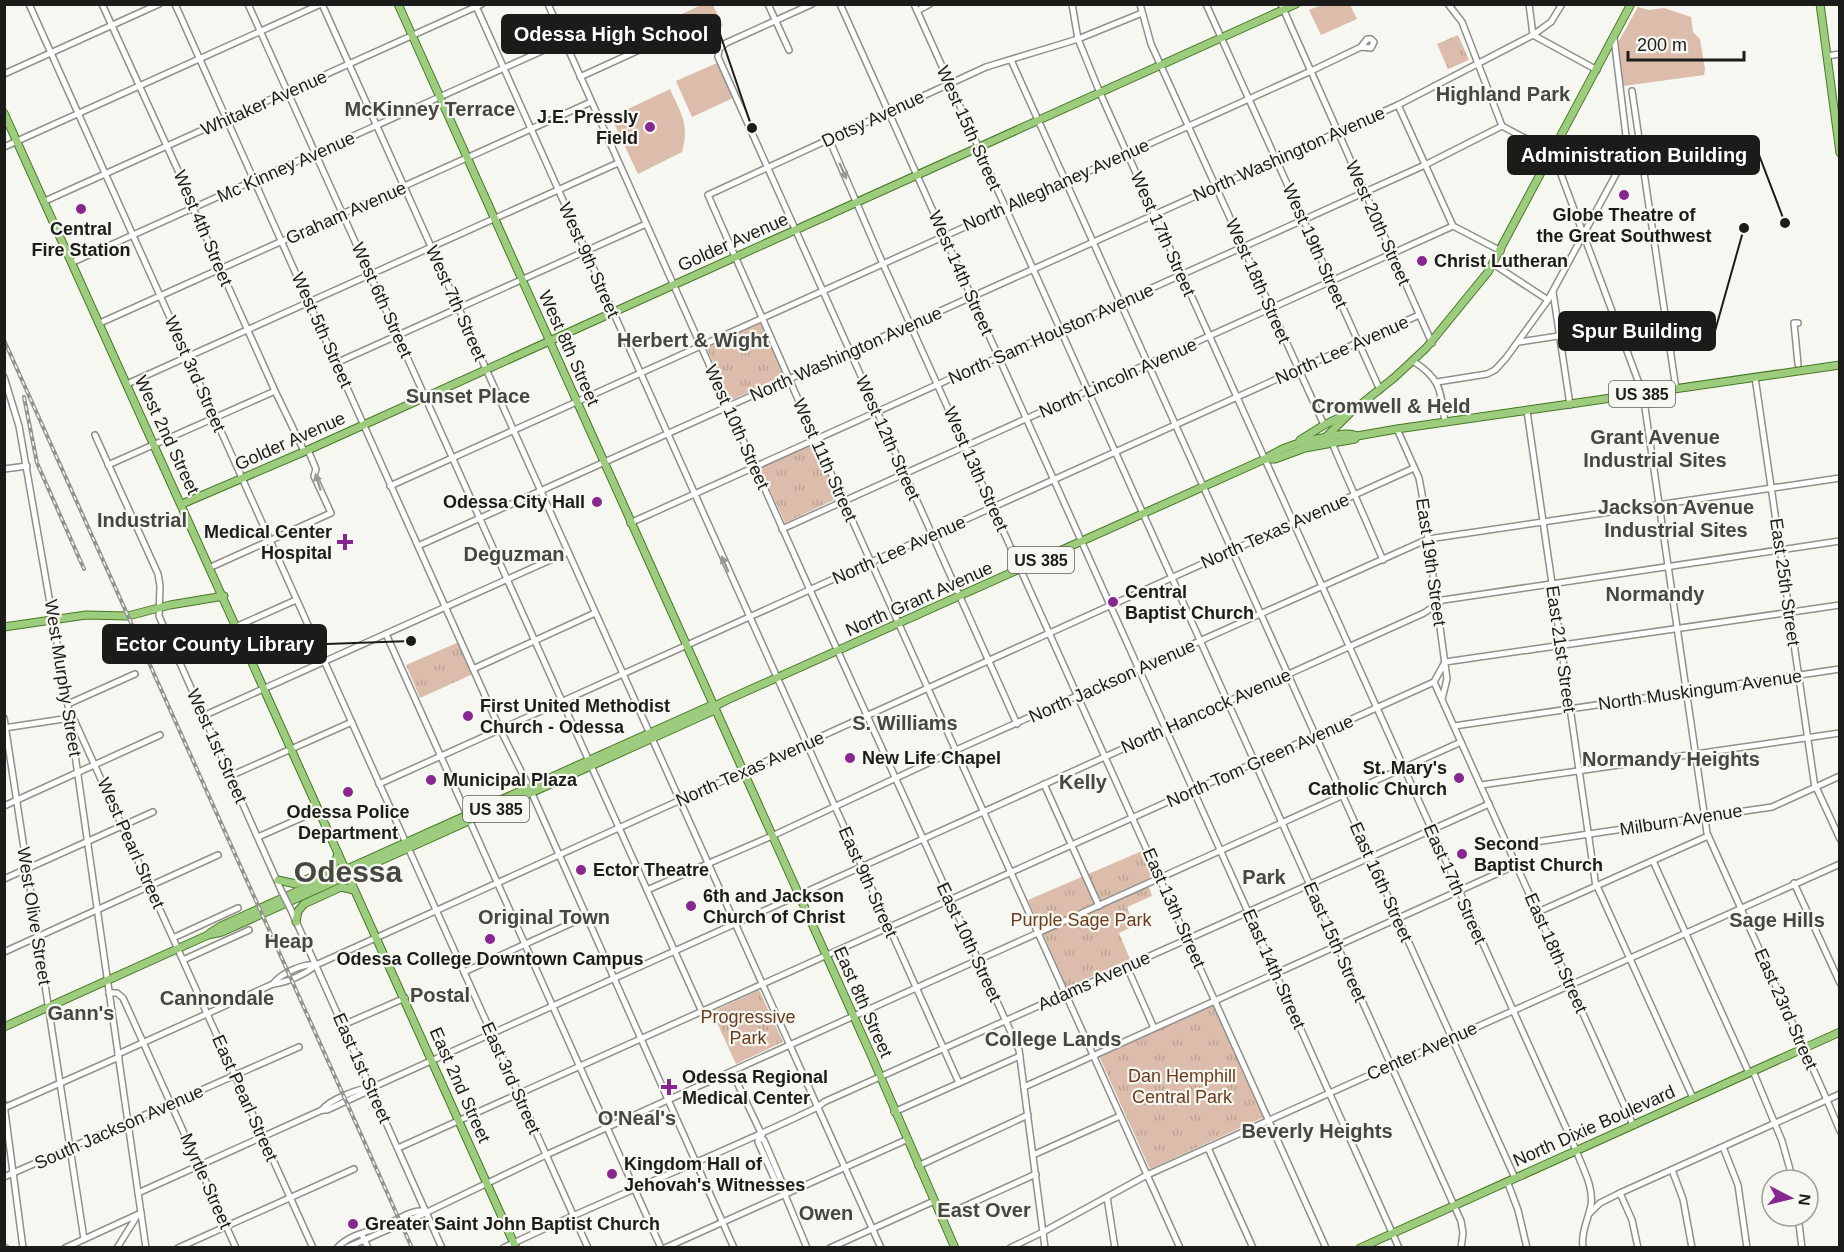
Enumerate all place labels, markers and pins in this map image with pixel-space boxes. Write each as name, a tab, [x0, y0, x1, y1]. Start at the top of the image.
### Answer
callout: Odessa High School	[502, 15, 720, 53]
place label: J.E. Pressly Field	[537, 107, 638, 148]
marker: J.E. Pressly Field	[643, 120, 657, 134]
callout: Administration Building	[1508, 136, 1759, 174]
marker: Globe Theatre of the Great Southwest	[1617, 188, 1631, 202]
marker: Central Fire Station	[74, 202, 88, 216]
place label: Globe Theatre of the Great Southwest	[1536, 205, 1712, 246]
place label: Central Fire Station	[31, 219, 131, 260]
place label: Christ Lutheran	[1434, 251, 1568, 271]
marker: Christ Lutheran	[1415, 254, 1429, 268]
callout: Spur Building	[1559, 312, 1715, 350]
place label: Odessa City Hall	[443, 492, 585, 512]
marker: Odessa City Hall	[590, 495, 604, 509]
place label: Medical Center Hospital	[204, 522, 332, 563]
marker: Medical Center Hospital	[336, 533, 354, 551]
place label: Central Baptist Church	[1125, 582, 1254, 623]
marker: Central Baptist Church	[1106, 595, 1120, 609]
callout: Ector County Library	[103, 625, 326, 663]
place label: First United Methodist Church - Odessa	[480, 696, 670, 737]
marker: First United Methodist Church - Odessa	[461, 709, 475, 723]
place label: New Life Chapel	[862, 748, 1001, 768]
marker: New Life Chapel	[843, 751, 857, 765]
place label: St. Mary's Catholic Church	[1308, 758, 1447, 799]
place label: Municipal Plaza	[443, 770, 578, 790]
marker: St. Mary's Catholic Church	[1452, 771, 1466, 785]
marker: Municipal Plaza	[424, 773, 438, 787]
marker: Odessa Police Department	[341, 785, 355, 799]
place label: Odessa Police Department	[286, 802, 410, 843]
place label: Second Baptist Church	[1474, 834, 1603, 875]
marker: Second Baptist Church	[1455, 847, 1469, 861]
place label: Ector Theatre	[593, 860, 709, 880]
marker: Ector Theatre	[574, 863, 588, 877]
place label: 6th and Jackson Church of Christ	[703, 886, 845, 927]
marker: 6th and Jackson Church of Christ	[684, 899, 698, 913]
marker: Odessa College Downtown Campus	[483, 932, 497, 946]
place label: Odessa College Downtown Campus	[336, 949, 644, 969]
place label: Odessa Regional Medical Center	[682, 1067, 828, 1108]
marker: Odessa Regional Medical Center	[660, 1078, 678, 1096]
place label: Kingdom Hall of Jehovah's Witnesses	[624, 1154, 805, 1195]
marker: Kingdom Hall of Jehovah's Witnesses	[605, 1167, 619, 1181]
place label: Greater Saint John Baptist Church	[365, 1214, 660, 1234]
marker: Greater Saint John Baptist Church	[346, 1217, 360, 1231]

